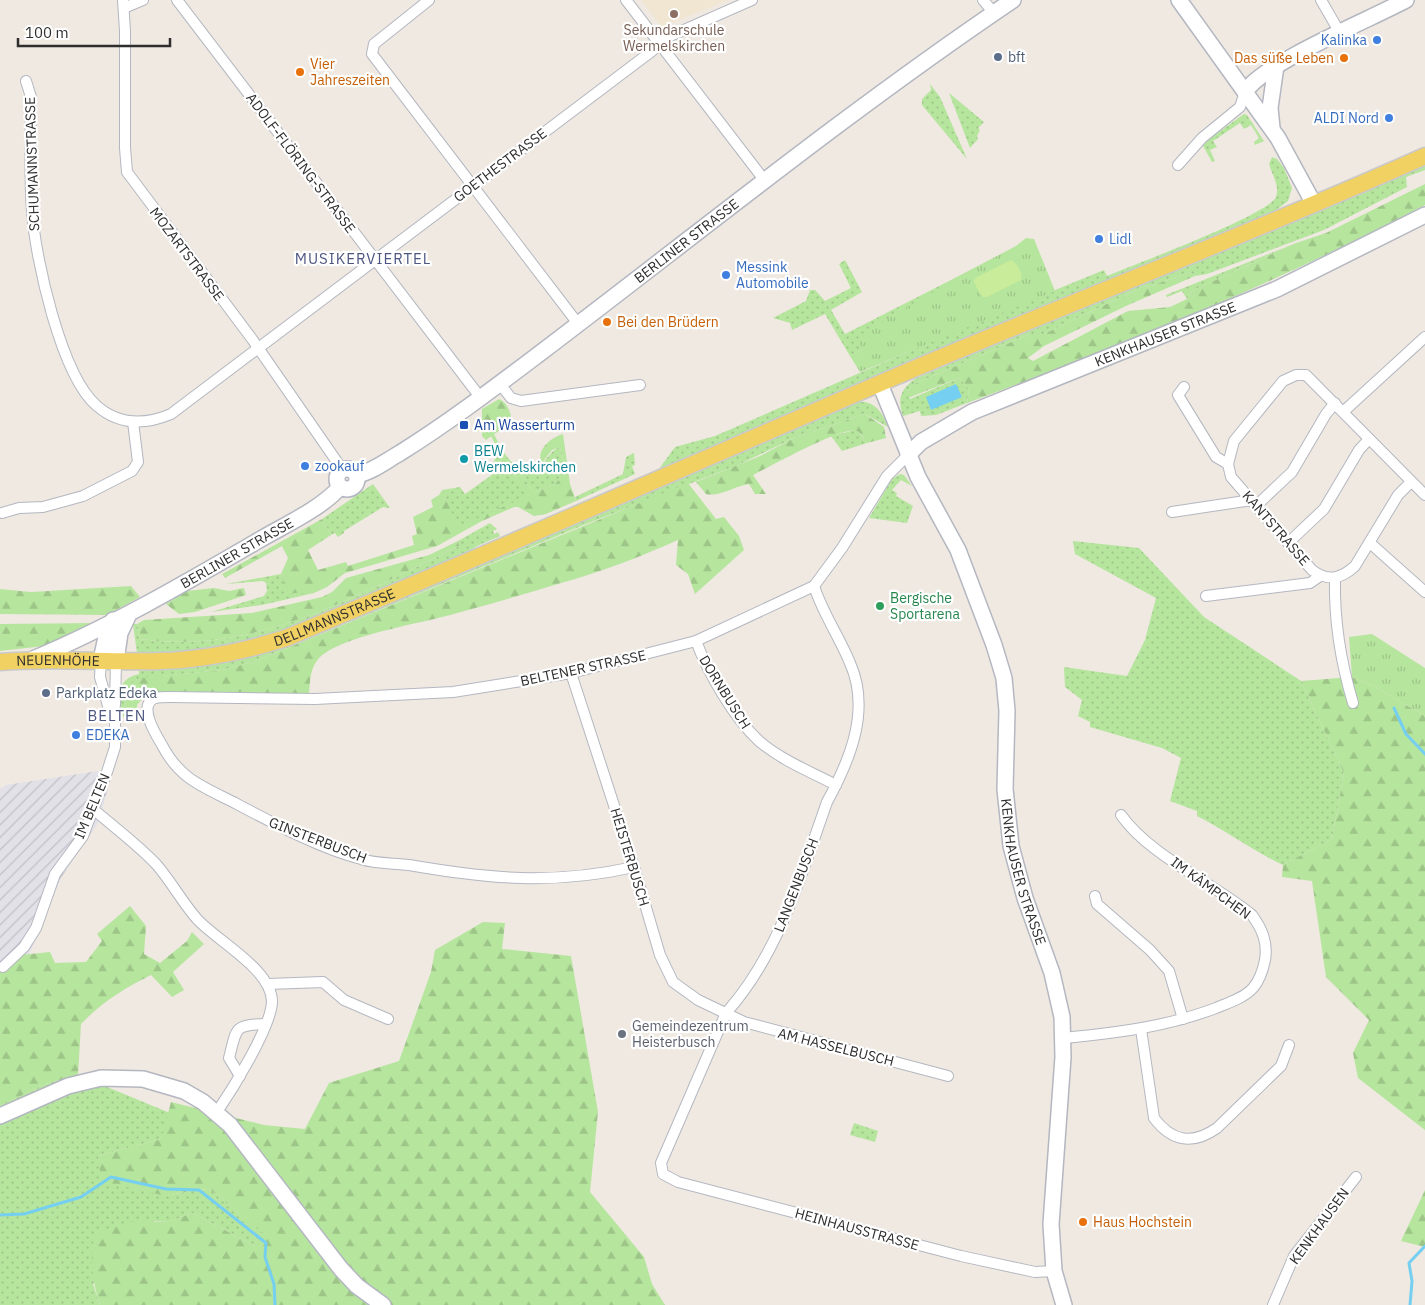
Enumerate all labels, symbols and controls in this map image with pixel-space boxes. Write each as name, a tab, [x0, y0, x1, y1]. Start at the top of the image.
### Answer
marker: Sekundarschule Wermelskirchen	[668, 8, 680, 20]
scale bar	[18, 15, 170, 47]
place label: Sekundarschule Wermelskirchen	[623, 21, 725, 55]
text: 100 m	[25, 23, 69, 42]
place label: Kalinka	[1321, 31, 1368, 49]
marker: Kalinka	[1371, 34, 1383, 46]
place label: bft	[1008, 48, 1026, 66]
place label: Das süße Leben	[1234, 49, 1334, 67]
marker: bft	[992, 51, 1004, 63]
marker: Das süße Leben	[1338, 52, 1350, 64]
place label: Vier Jahreszeiten	[310, 55, 390, 89]
marker: Vier Jahreszeiten	[294, 66, 306, 78]
street label: ADOLF-FLÖRING-STRASSE	[242, 89, 360, 237]
street label: SCHUMANNSTRASSE	[21, 96, 43, 232]
place label: ALDI Nord	[1314, 109, 1379, 127]
marker: ALDI Nord	[1383, 112, 1395, 124]
street label: GOETHESTRASSE	[450, 124, 550, 206]
street label: BERLINER STRASSE	[630, 195, 742, 287]
street label: MOZARTSTRASSE	[146, 204, 228, 304]
place label: Lidl	[1109, 230, 1132, 248]
marker: Lidl	[1093, 233, 1105, 245]
district label: MUSIKERVIERTEL	[295, 249, 431, 268]
place label: Messink Automobile	[736, 258, 809, 292]
marker: Messink Automobile	[720, 269, 732, 281]
street label: KENKHAUSER STRASSE	[1092, 297, 1239, 371]
place label: Bei den Brüdern	[617, 313, 719, 331]
marker: Bei den Brüdern	[601, 316, 613, 328]
place label: Am Wasserturm	[474, 416, 575, 434]
marker: Am Wasserturm	[458, 419, 470, 431]
place label: BEW Wermelskirchen	[474, 442, 576, 476]
marker: BEW Wermelskirchen	[458, 453, 470, 465]
place label: zookauf	[315, 457, 365, 475]
marker: zookauf	[299, 460, 311, 472]
street label: KANTSTRASSE	[1238, 487, 1314, 569]
street label: BERLINER STRASSE	[177, 514, 297, 593]
street label: DELLMANNSTRASSE	[271, 584, 398, 650]
place label: Bergische Sportarena	[890, 589, 960, 623]
marker: Bergische Sportarena	[874, 600, 886, 612]
street label: BELTENER STRASSE	[519, 646, 647, 690]
street label: NEUENHÖHE	[16, 651, 100, 670]
street label: DORNBUSCH	[695, 652, 755, 732]
place label: Parkplatz Edeka	[56, 684, 158, 702]
marker: Parkplatz Edeka	[40, 687, 52, 699]
district label: BELTEN	[88, 706, 146, 725]
place label: EDEKA	[86, 726, 130, 744]
marker: EDEKA	[70, 729, 82, 741]
street label: IM BELTEN	[70, 770, 114, 842]
street label: KENKHAUSER STRASSE	[997, 798, 1050, 947]
street label: HEISTERBUSCH	[606, 806, 654, 908]
street label: GINSTERBUSCH	[266, 813, 370, 867]
street label: LANGENBUSCH	[770, 835, 822, 935]
street label: IM KÄMPCHEN	[1167, 853, 1255, 923]
place label: Gemeindezentrum Heisterbusch	[632, 1017, 749, 1051]
street label: AM HASSELBUSCH	[776, 1024, 896, 1070]
marker: Gemeindezentrum Heisterbusch	[616, 1028, 628, 1040]
street label: KENKHAUSEN	[1285, 1184, 1353, 1268]
street label: HEINHAUSSTRASSE	[793, 1204, 921, 1254]
place label: Haus Hochstein	[1093, 1213, 1192, 1231]
marker: Haus Hochstein	[1077, 1216, 1089, 1228]

